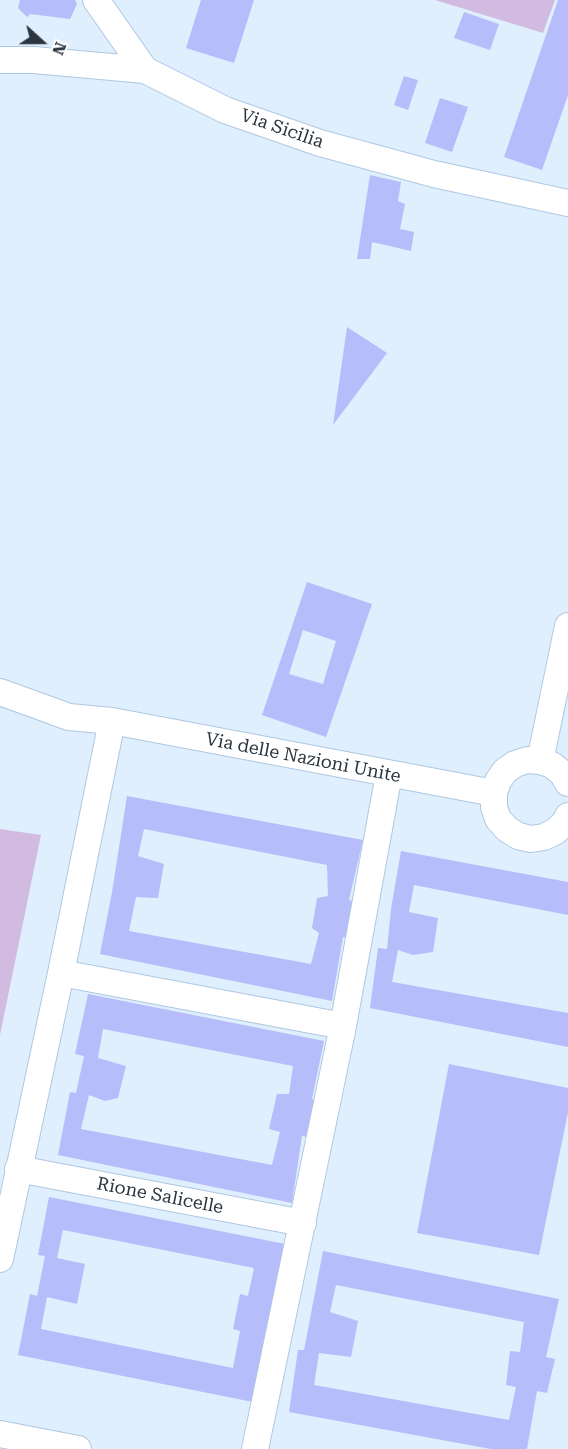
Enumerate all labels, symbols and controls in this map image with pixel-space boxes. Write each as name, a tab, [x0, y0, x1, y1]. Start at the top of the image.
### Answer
north arrow	[12, 12, 72, 72]
text: N	[48, 39, 70, 58]
street label: Via Sicilia	[238, 105, 326, 153]
street label: Via delle Nazioni Unite	[204, 728, 402, 788]
street label: Rione Salicelle	[95, 1173, 225, 1219]

